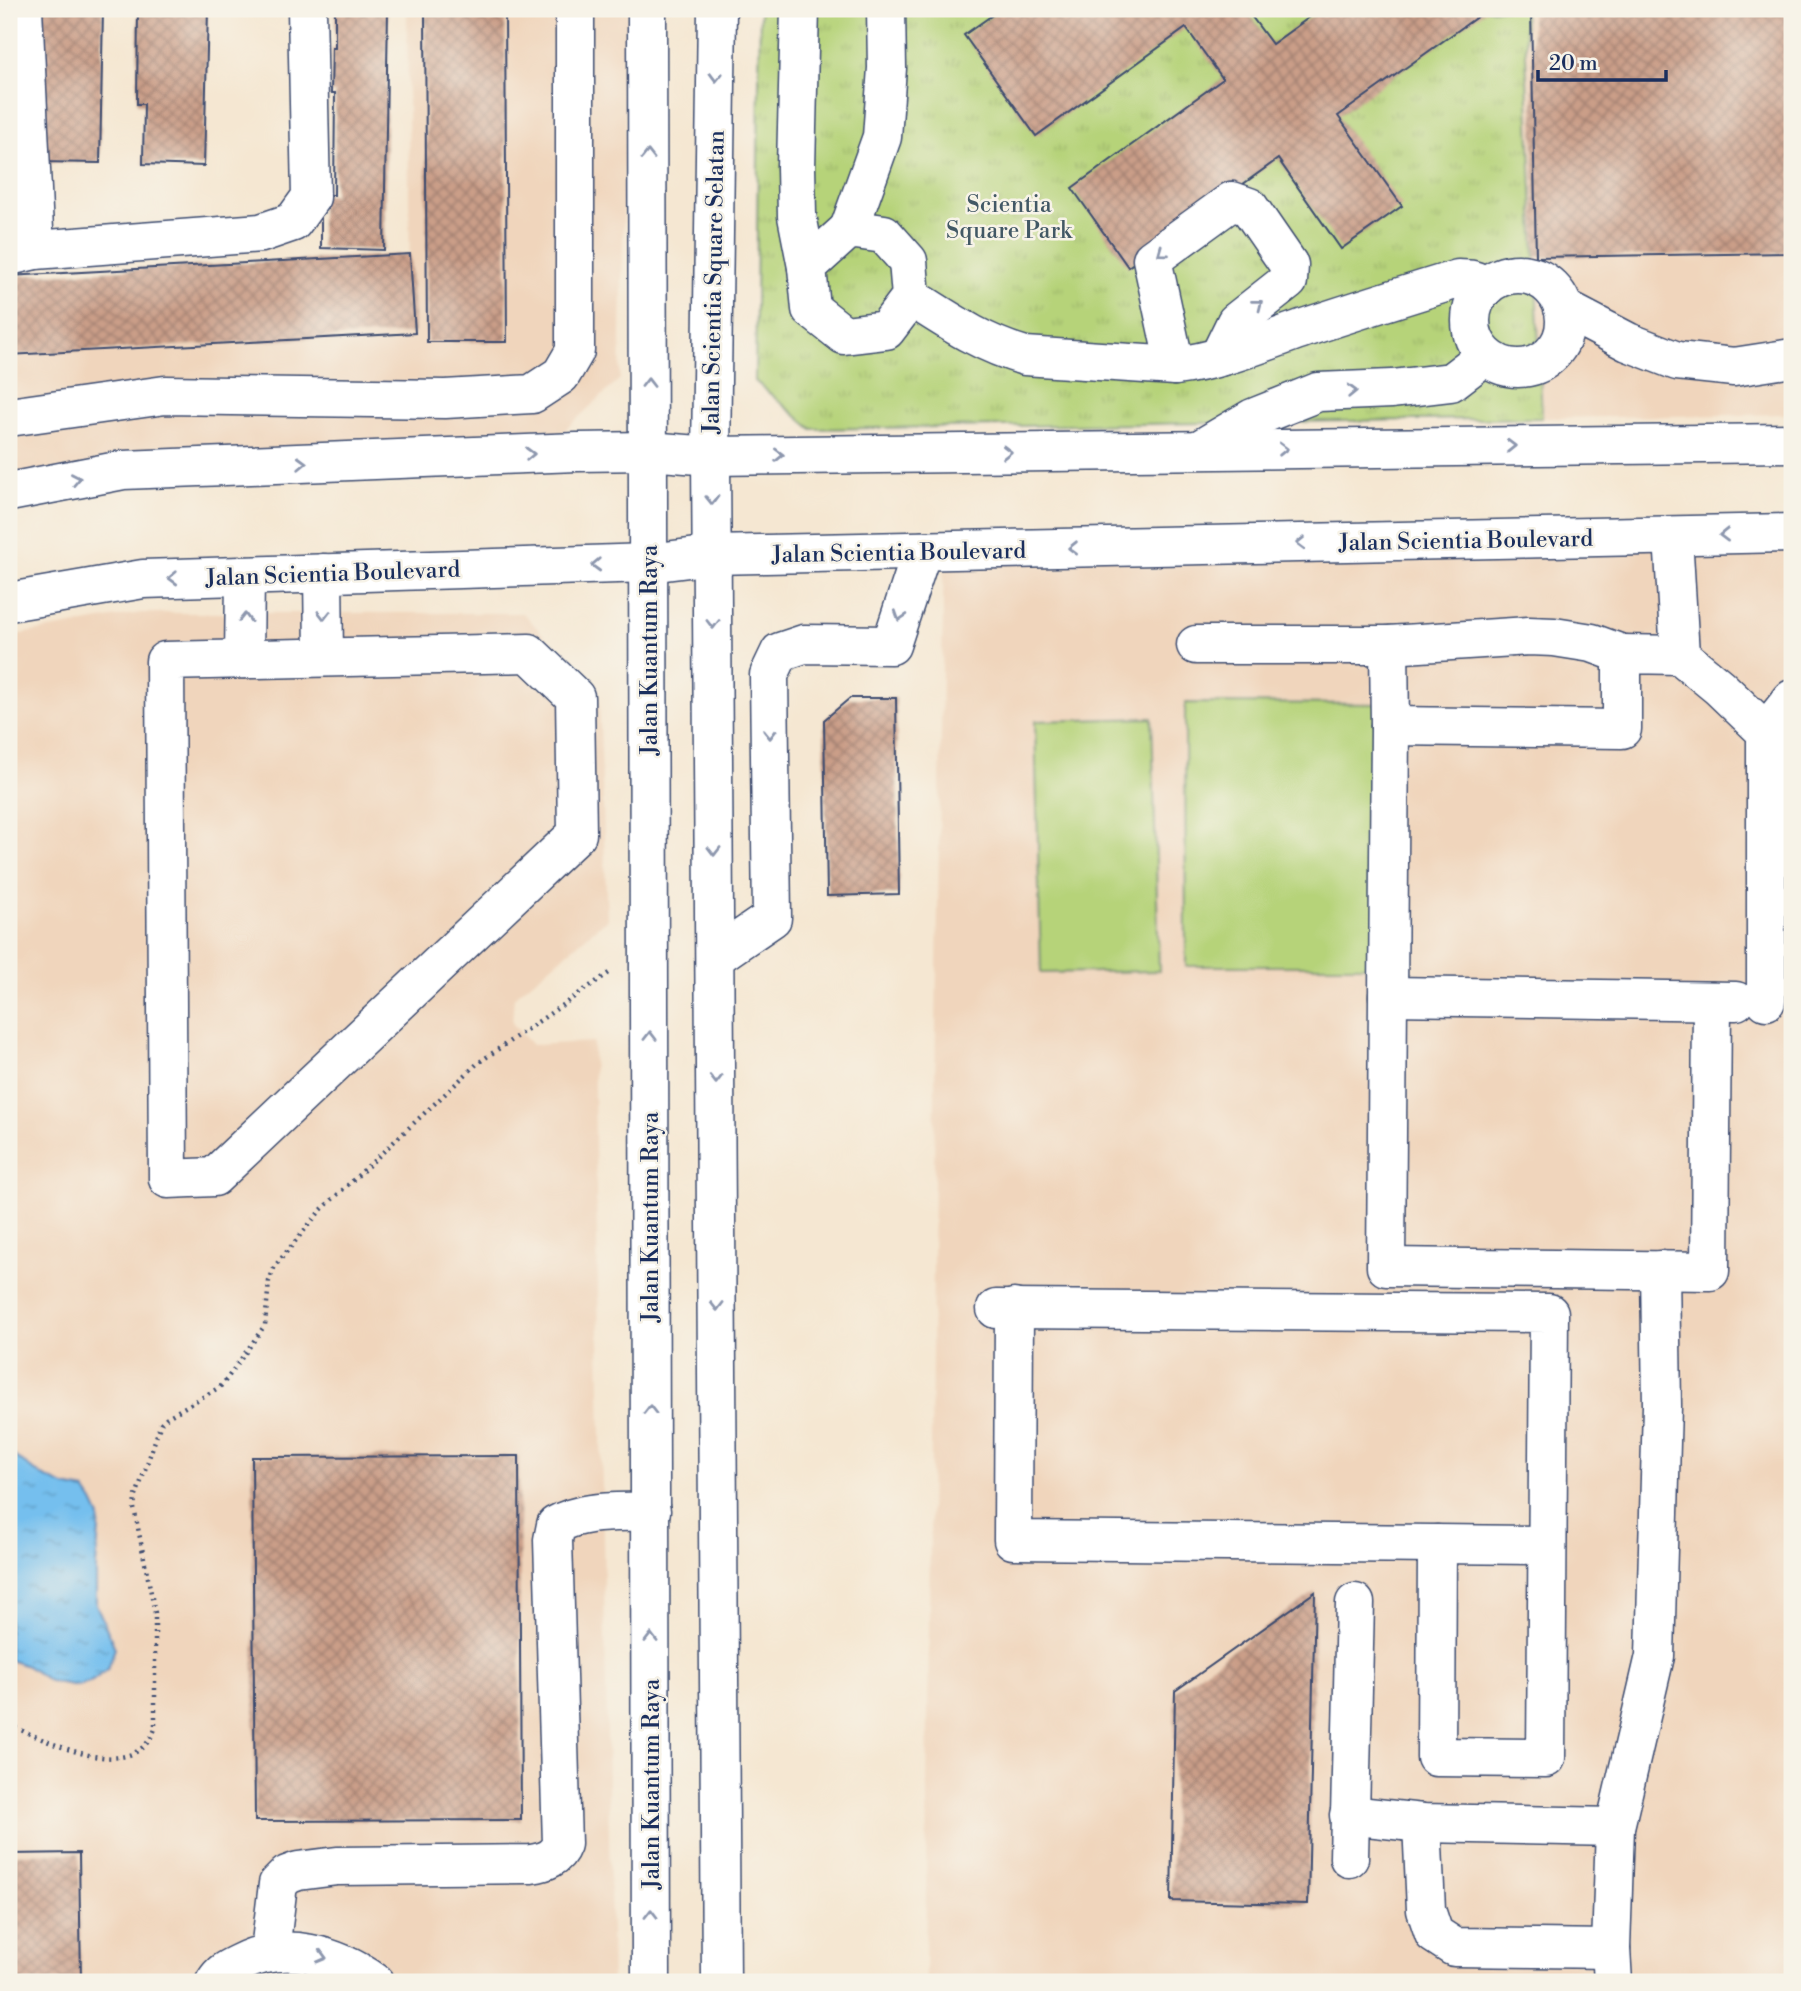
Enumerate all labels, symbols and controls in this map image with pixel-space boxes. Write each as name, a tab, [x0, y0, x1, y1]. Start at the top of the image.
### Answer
scale bar	[1538, 38, 1666, 82]
text: 20 m	[1549, 51, 1598, 77]
one-way arrow	[708, 72, 724, 83]
street label: Jalan Scientia Square Selatan	[697, 130, 731, 435]
one-way arrow	[640, 150, 656, 160]
park label: Scientia Square Park	[946, 191, 1073, 245]
one-way arrow	[1157, 243, 1170, 256]
one-way arrow	[1250, 300, 1263, 312]
one-way arrow	[640, 377, 656, 388]
one-way arrow	[1347, 383, 1358, 398]
one-way arrow	[1506, 438, 1517, 454]
one-way arrow	[1278, 441, 1289, 456]
one-way arrow	[1002, 444, 1013, 460]
one-way arrow	[524, 446, 535, 461]
one-way arrow	[775, 447, 785, 463]
one-way arrow	[297, 456, 308, 471]
one-way arrow	[70, 473, 82, 488]
one-way arrow	[704, 496, 720, 506]
street label: Jalan Scientia Boulevard	[1338, 525, 1593, 557]
one-way arrow	[1718, 527, 1729, 542]
one-way arrow	[1295, 536, 1306, 551]
street label: Jalan Scientia Boulevard	[771, 537, 1026, 569]
one-way arrow	[1067, 540, 1078, 556]
street label: Jalan Kuantum Raya	[636, 544, 664, 756]
street label: Jalan Scientia Boulevard	[204, 556, 461, 592]
one-way arrow	[590, 557, 601, 573]
one-way arrow	[167, 570, 177, 586]
one-way arrow	[894, 610, 909, 622]
one-way arrow	[316, 611, 332, 621]
one-way arrow	[237, 612, 253, 622]
one-way arrow	[705, 619, 721, 629]
one-way arrow	[762, 729, 778, 740]
one-way arrow	[706, 846, 722, 857]
one-way arrow	[642, 1030, 658, 1040]
one-way arrow	[708, 1074, 724, 1084]
street label: Jalan Kuantum Raya	[637, 1111, 665, 1323]
one-way arrow	[709, 1301, 725, 1312]
one-way arrow	[642, 1404, 658, 1415]
one-way arrow	[643, 1632, 659, 1642]
street label: Jalan Kuantum Raya	[638, 1678, 666, 1890]
one-way arrow	[643, 1908, 659, 1919]
one-way arrow	[315, 1949, 327, 1963]

